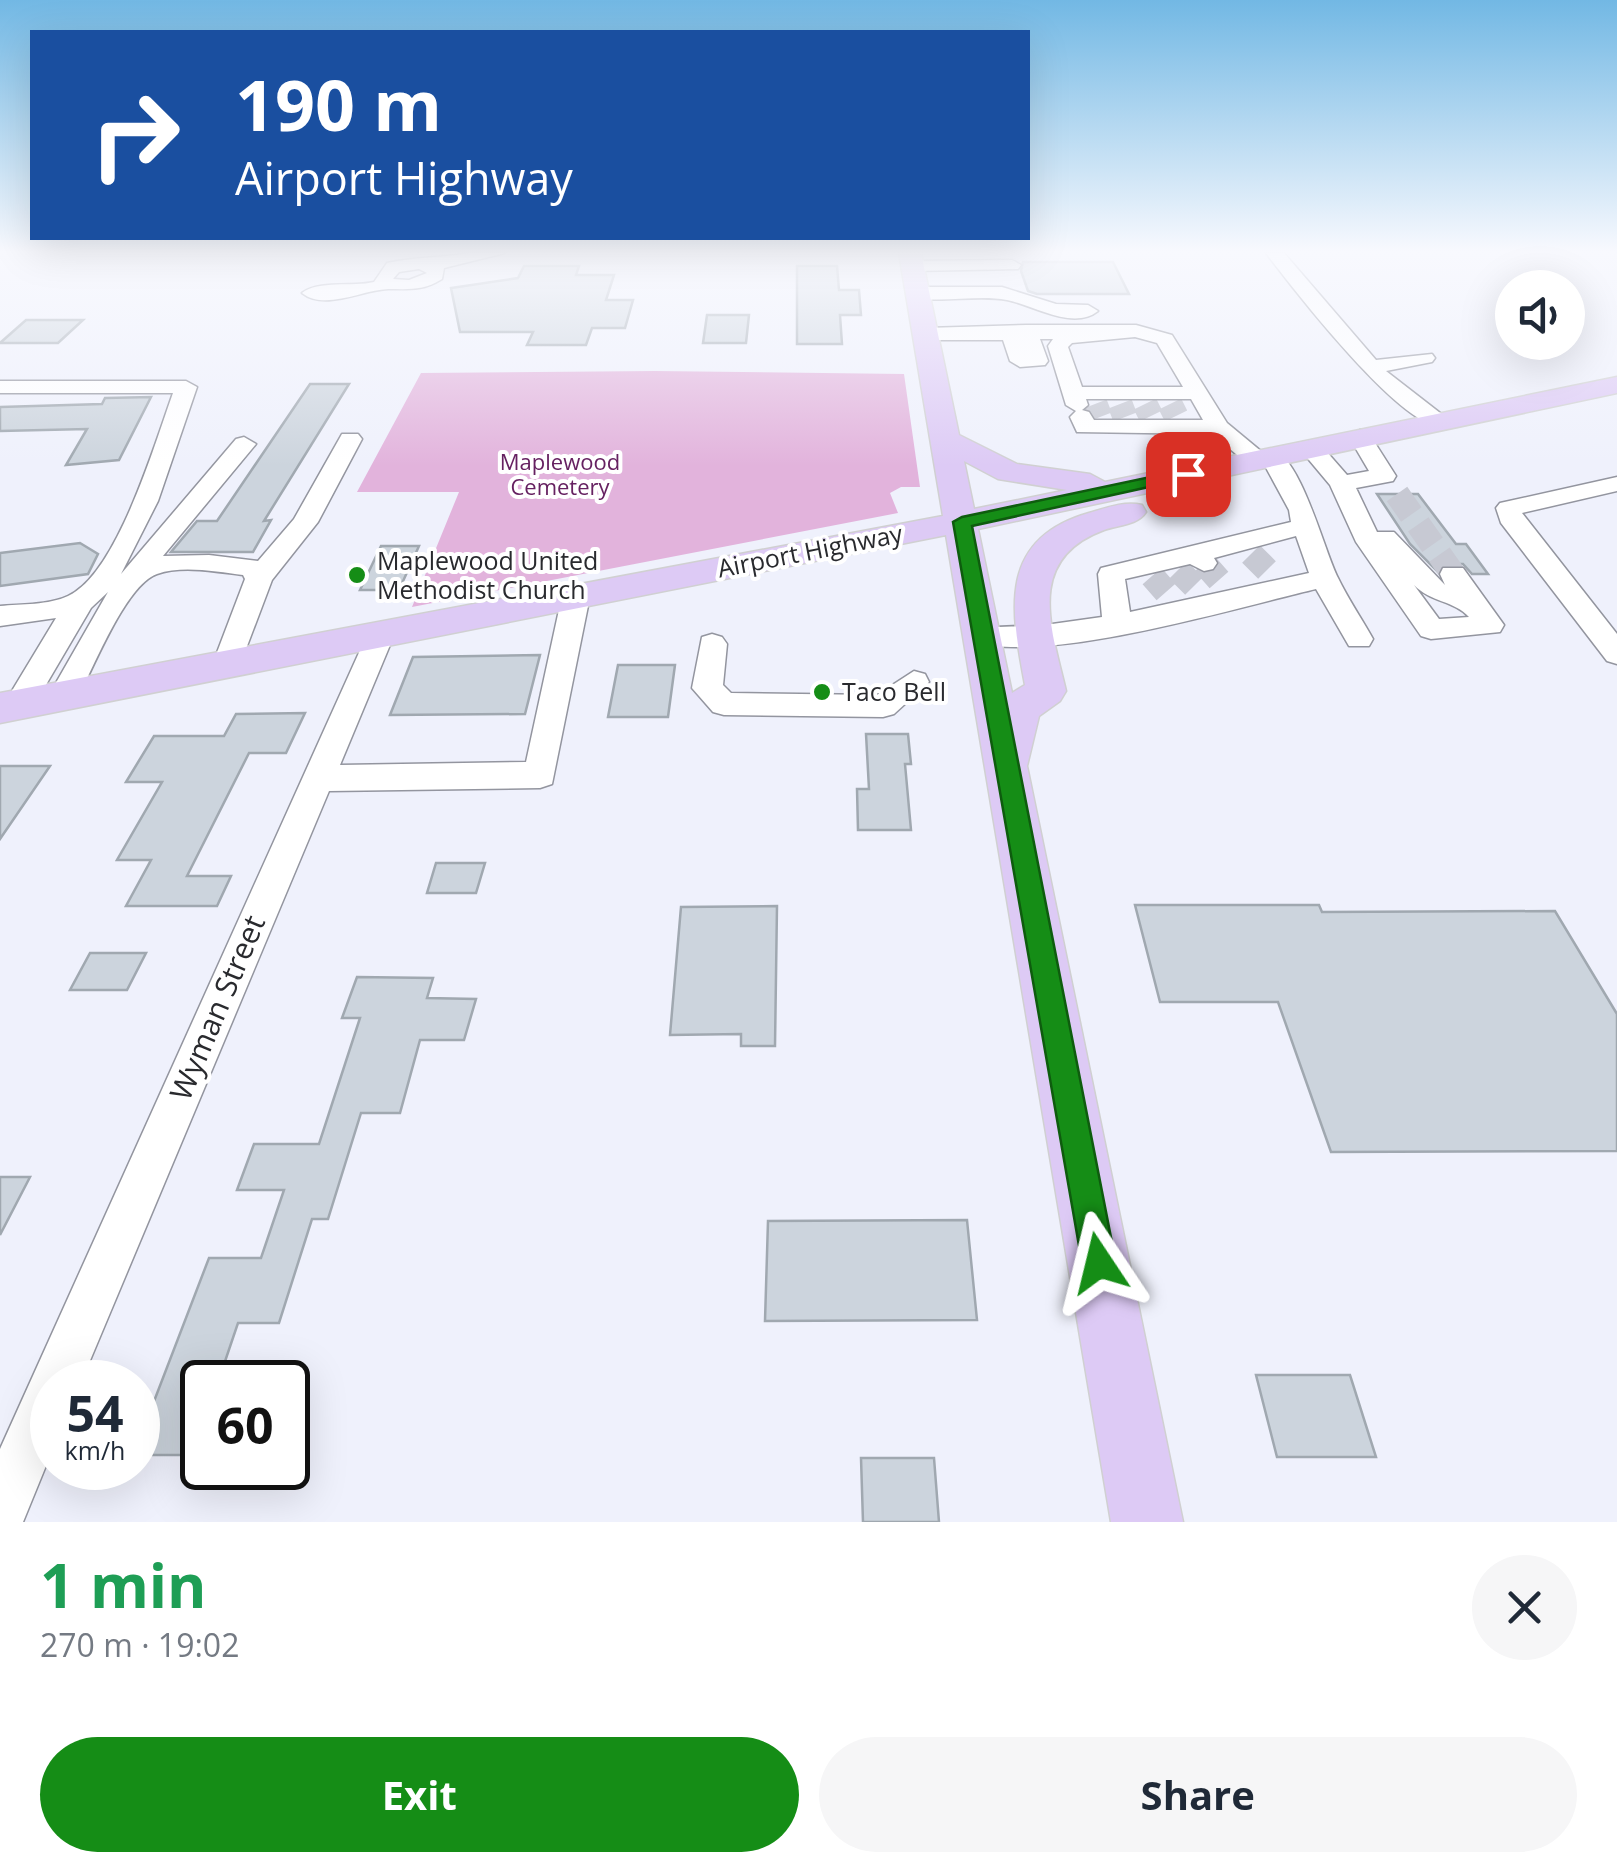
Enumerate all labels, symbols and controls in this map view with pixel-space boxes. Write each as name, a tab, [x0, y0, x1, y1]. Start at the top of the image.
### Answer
text: 190 m	[235, 56, 442, 152]
icon: right	[70, 70, 200, 200]
text: Airport Highway	[235, 147, 573, 208]
map controls	[1495, 270, 1585, 360]
button: sound	[1495, 270, 1585, 360]
pin	[1146, 432, 1231, 517]
park label: Maplewood Cemetery	[500, 446, 620, 501]
icon: arrive	[1161, 447, 1216, 502]
street label: Airport Highway	[714, 515, 906, 585]
place label: Maplewood United Methodist Church	[377, 543, 598, 606]
marker: Maplewood United Methodist Church	[346, 564, 368, 586]
place label: Taco Bell	[842, 674, 946, 708]
marker: Taco Bell	[811, 681, 833, 703]
street label: Wyman Street	[159, 909, 274, 1106]
position arrow	[1047, 1211, 1151, 1315]
speed limit sign: 60	[180, 1360, 310, 1490]
text: 54	[66, 1379, 124, 1447]
text: km/h	[65, 1433, 125, 1467]
text: 1 min	[40, 1544, 207, 1626]
button: close	[1472, 1555, 1577, 1660]
text: 270 m · 19:02	[40, 1623, 239, 1666]
button: Exit	[40, 1737, 799, 1852]
button: Share	[819, 1737, 1577, 1852]

